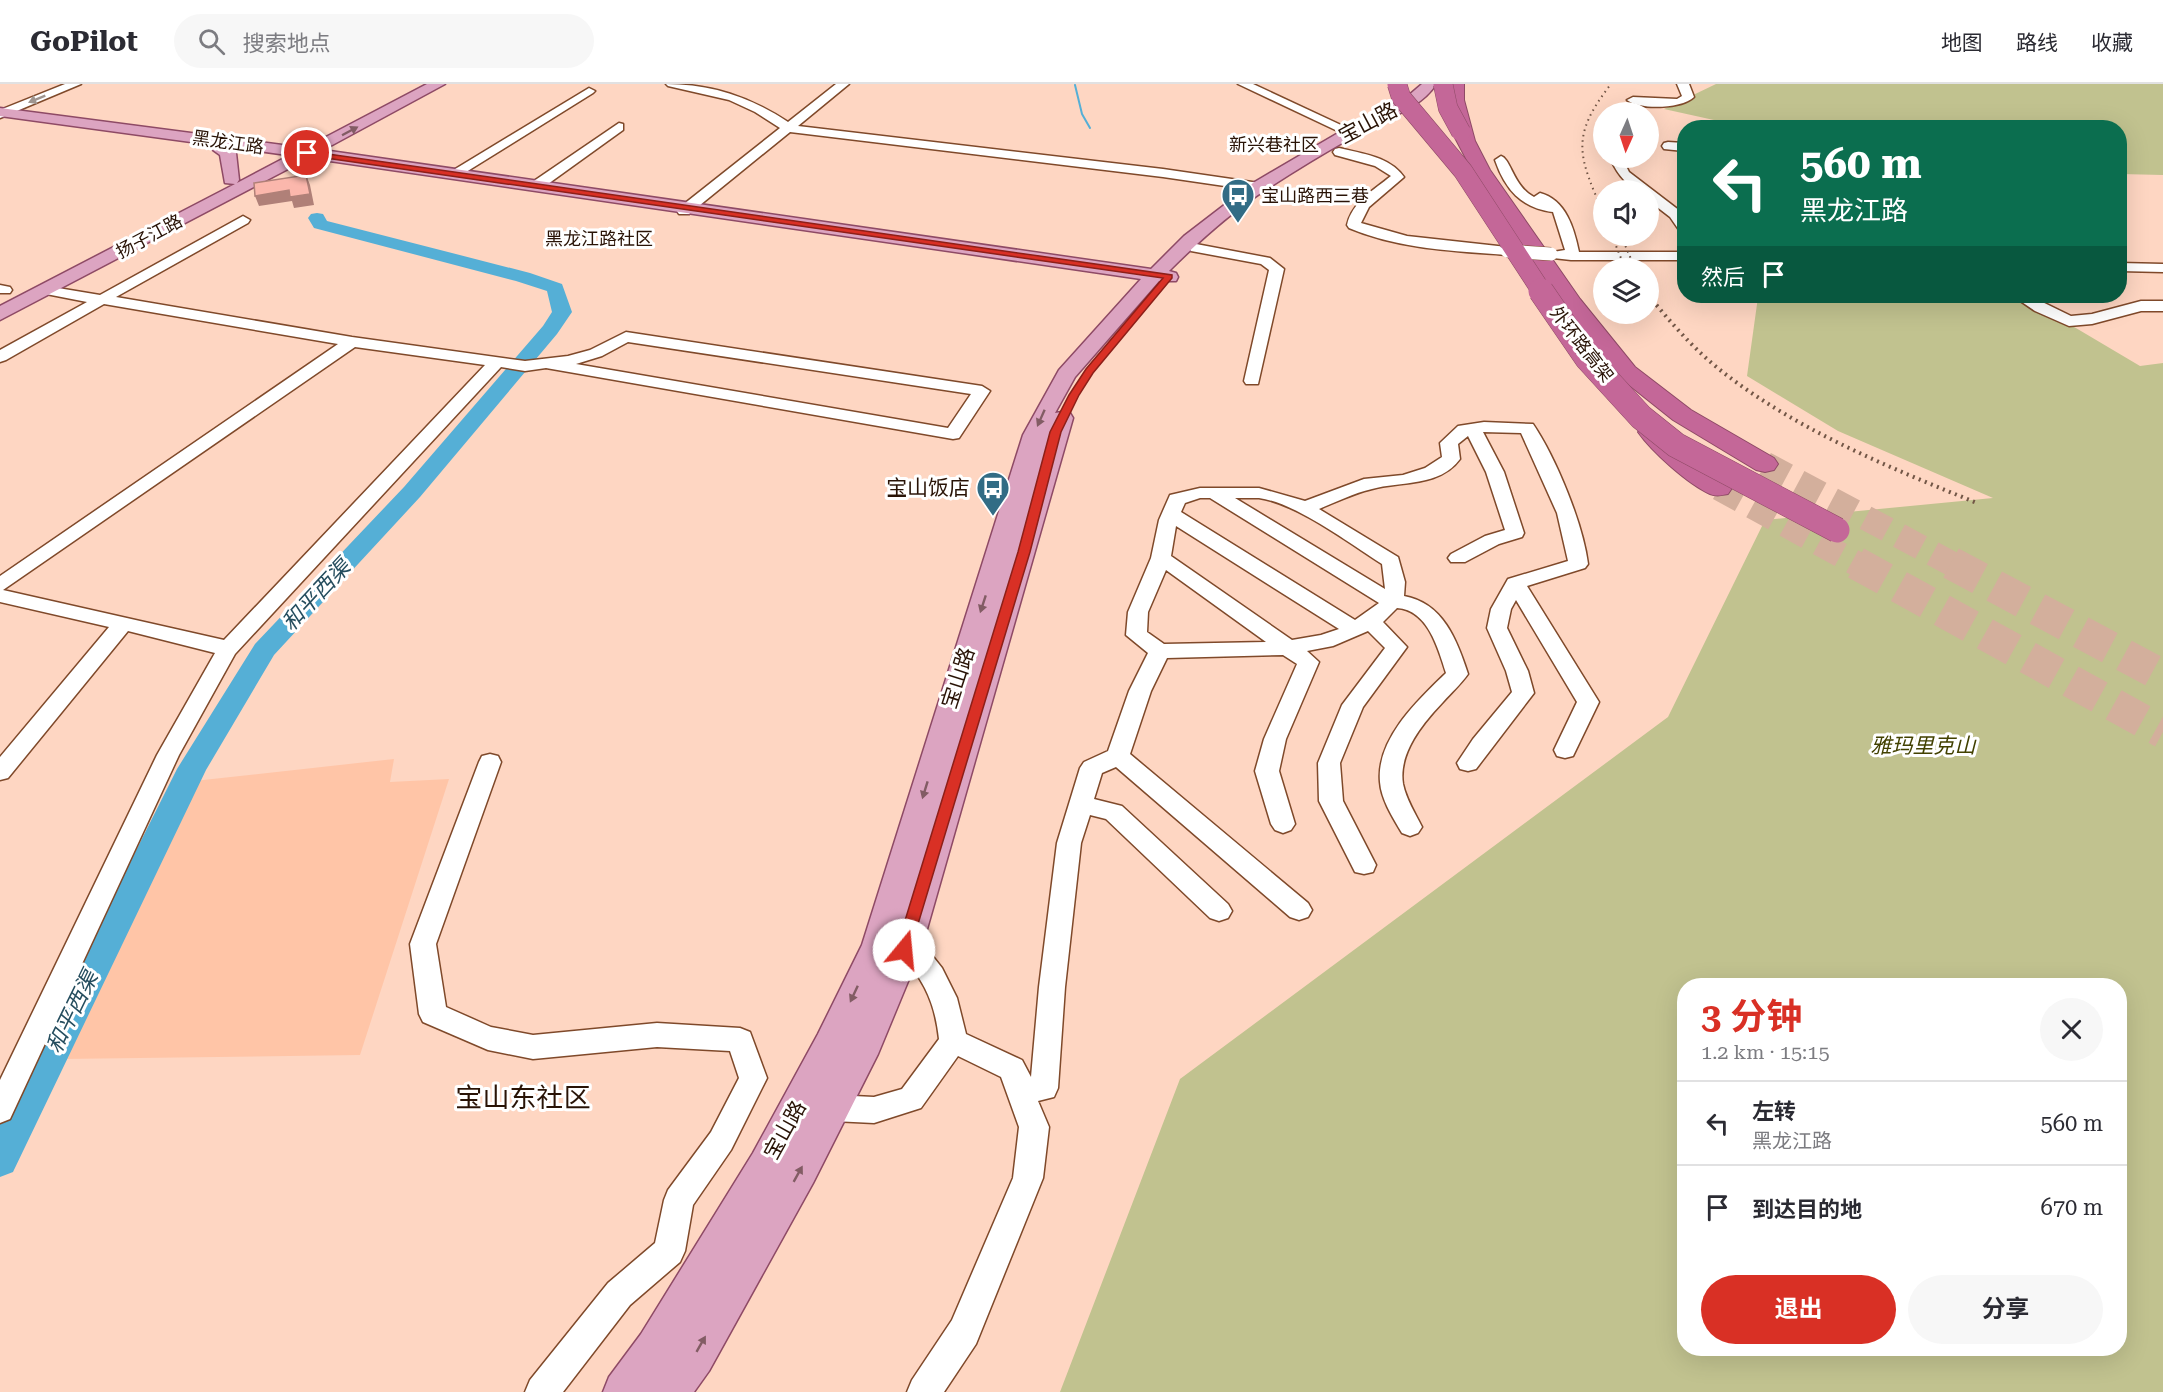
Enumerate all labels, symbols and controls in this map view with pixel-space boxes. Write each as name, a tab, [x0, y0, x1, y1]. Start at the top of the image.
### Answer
search box	[174, 14, 594, 68]
text: GoPilot	[30, 25, 138, 58]
icon: search	[195, 25, 228, 58]
text: 搜索地点	[243, 31, 331, 56]
text: 地图	[1941, 31, 1983, 55]
text: 路线	[2016, 31, 2058, 55]
text: 收藏	[2091, 31, 2133, 55]
one-way arrow	[28, 94, 46, 104]
street label: 宝山路	[1335, 98, 1401, 148]
north arrow	[1593, 102, 1659, 168]
map controls	[1593, 102, 1659, 324]
one-way arrow	[342, 126, 359, 136]
street label: 黑龙江路	[191, 127, 265, 157]
pin	[281, 127, 332, 178]
district label: 新兴巷社区	[1229, 134, 1319, 155]
icon: arrive	[290, 136, 323, 169]
text: 560 m	[1800, 139, 1922, 188]
icon: left	[1701, 144, 1779, 222]
bus stop icon: 宝山路西三巷	[1220, 177, 1256, 224]
button: sound	[1593, 180, 1659, 246]
place label: 宝山路西三巷	[1261, 185, 1369, 206]
text: 黑龙江路	[1800, 195, 1908, 227]
street label: 扬子江路	[112, 210, 186, 262]
district label: 黑龙江路社区	[545, 228, 653, 249]
button: layers	[1593, 258, 1659, 324]
icon: arrive	[1757, 258, 1790, 291]
text: 然后	[1701, 265, 1745, 290]
street label: 外环路高架	[1546, 302, 1618, 386]
one-way arrow	[1037, 410, 1046, 427]
bus stop icon: 宝山饭店	[975, 470, 1011, 517]
place label: 宝山饭店	[886, 476, 970, 500]
water label: 和平西渠	[277, 552, 357, 636]
one-way arrow	[977, 595, 987, 613]
street label: 宝山路	[937, 644, 979, 712]
park label: 雅玛里克山	[1871, 734, 1977, 758]
one-way arrow	[919, 781, 929, 799]
position arrow	[872, 918, 936, 982]
water label: 和平西渠	[41, 964, 104, 1057]
one-way arrow	[850, 986, 859, 1003]
text: 3 分钟	[1701, 996, 1802, 1038]
button: close	[2040, 998, 2103, 1061]
text: 1.2 km · 15:15	[1701, 1040, 1830, 1064]
district label: 宝山东社区	[456, 1082, 591, 1114]
street label: 宝山路	[759, 1097, 811, 1163]
text: 左转	[1752, 1099, 1796, 1124]
icon: left	[1701, 1107, 1734, 1140]
text: 560 m	[2040, 1111, 2103, 1136]
text: 黑龙江路	[1752, 1129, 1832, 1153]
one-way arrow	[793, 1166, 803, 1183]
icon: arrive	[1701, 1191, 1734, 1224]
text: 670 m	[2040, 1195, 2103, 1220]
text: 到达目的地	[1752, 1197, 1862, 1222]
button: 退出	[1701, 1275, 1896, 1344]
button: 分享	[1908, 1275, 2103, 1344]
one-way arrow	[696, 1335, 706, 1352]

